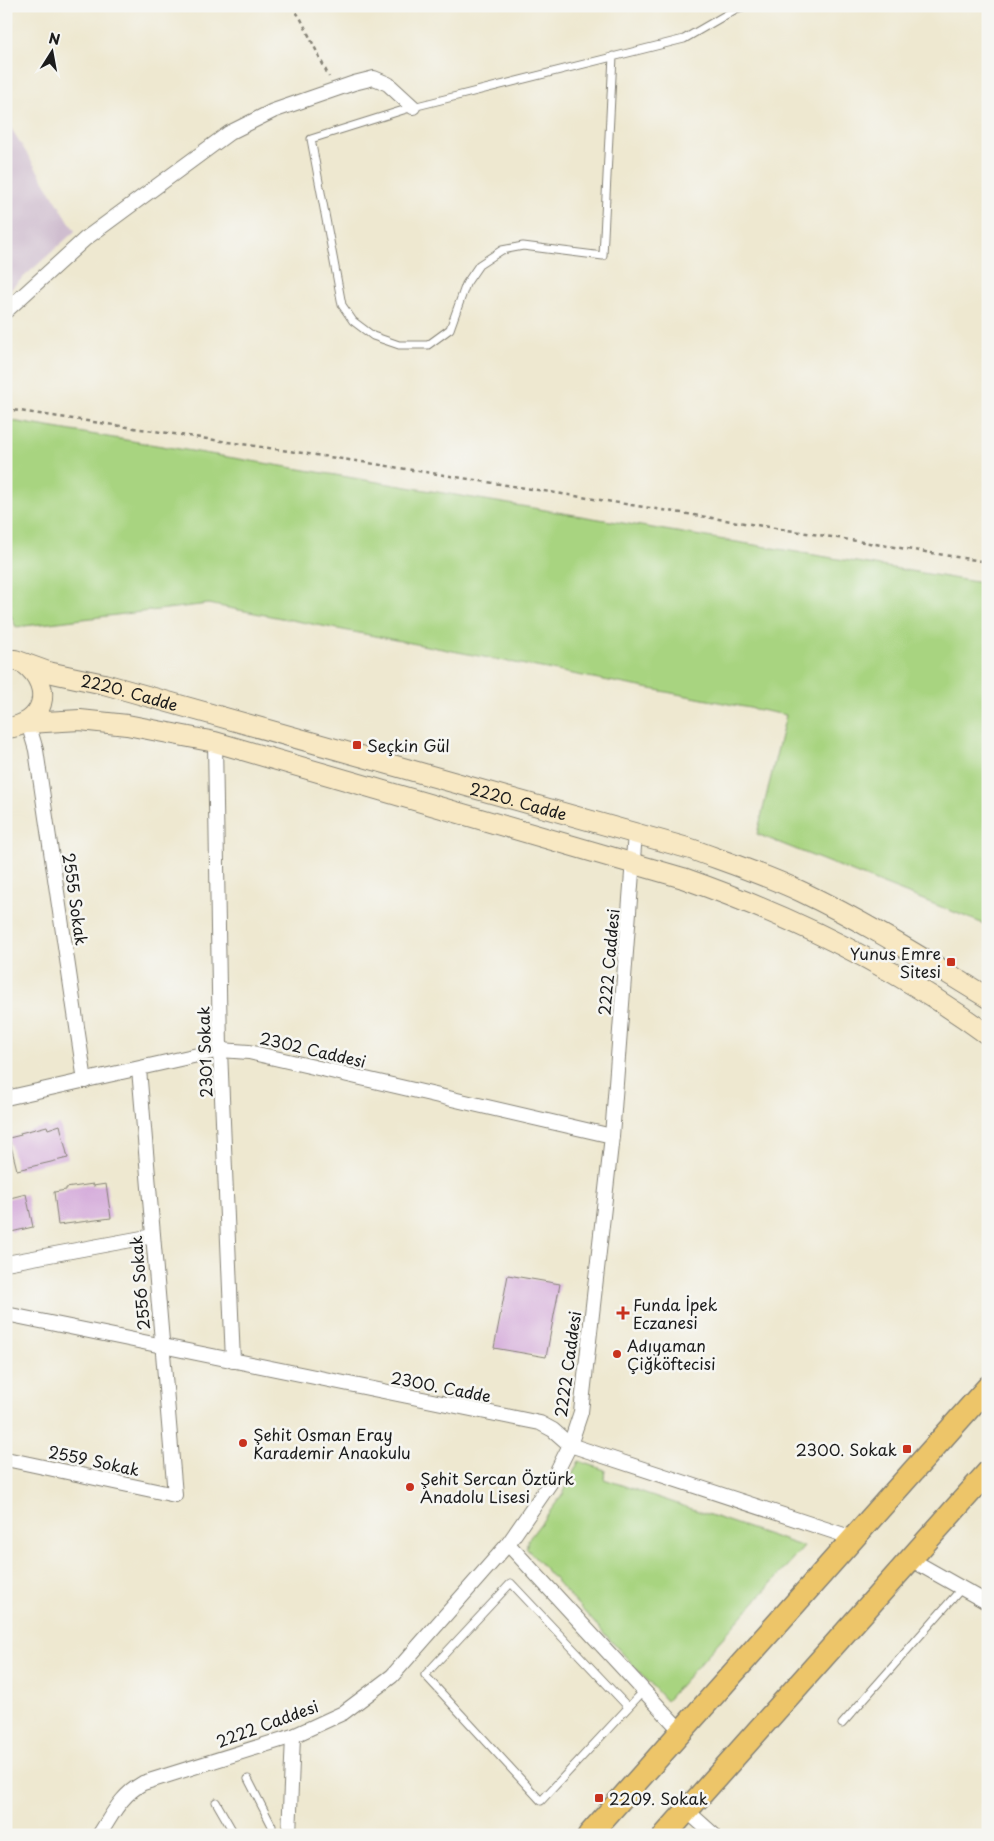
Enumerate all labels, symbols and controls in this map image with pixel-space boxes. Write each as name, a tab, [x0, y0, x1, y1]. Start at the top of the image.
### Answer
text: N	[47, 27, 62, 50]
north arrow	[28, 28, 78, 78]
street label: 2220. Cadde	[79, 667, 181, 716]
place label: Seçkin Gül	[367, 733, 450, 757]
marker: Seçkin Gül	[351, 739, 363, 751]
street label: 2220. Cadde	[467, 775, 570, 826]
street label: 2555 Sokak	[58, 851, 94, 947]
street label: 2222 Caddesi	[591, 908, 625, 1016]
place label: Yunus Emre Sitesi	[850, 941, 941, 983]
marker: Yunus Emre Sitesi	[945, 956, 957, 968]
street label: 2301 Sokak	[190, 1006, 218, 1098]
street label: 2302 Caddesi	[257, 1025, 369, 1073]
street label: 2556 Sokak	[123, 1235, 155, 1331]
place label: Funda İpek Eczanesi	[633, 1292, 718, 1334]
marker: Funda İpek Eczanesi	[617, 1307, 629, 1319]
street label: 2222 Caddesi	[548, 1309, 586, 1419]
place label: Adıyaman Çiğköftecisi	[627, 1333, 716, 1375]
marker: Adıyaman Çiğköftecisi	[611, 1348, 623, 1360]
street label: 2300. Cadde	[389, 1365, 493, 1407]
place label: Şehit Osman Eray Karademir Anaokulu	[253, 1422, 411, 1464]
marker: Şehit Osman Eray Karademir Anaokulu	[237, 1437, 249, 1449]
place label: 2300. Sokak	[796, 1437, 897, 1461]
street label: 2559 Sokak	[46, 1439, 142, 1481]
marker: 2300. Sokak	[901, 1443, 913, 1455]
place label: Şehit Sercan Öztürk Anadolu Lisesi	[420, 1466, 575, 1508]
marker: Şehit Sercan Öztürk Anadolu Lisesi	[404, 1481, 416, 1493]
street label: 2222 Caddesi	[213, 1693, 321, 1753]
place label: 2209. Sokak	[609, 1786, 708, 1810]
marker: 2209. Sokak	[593, 1792, 605, 1804]

